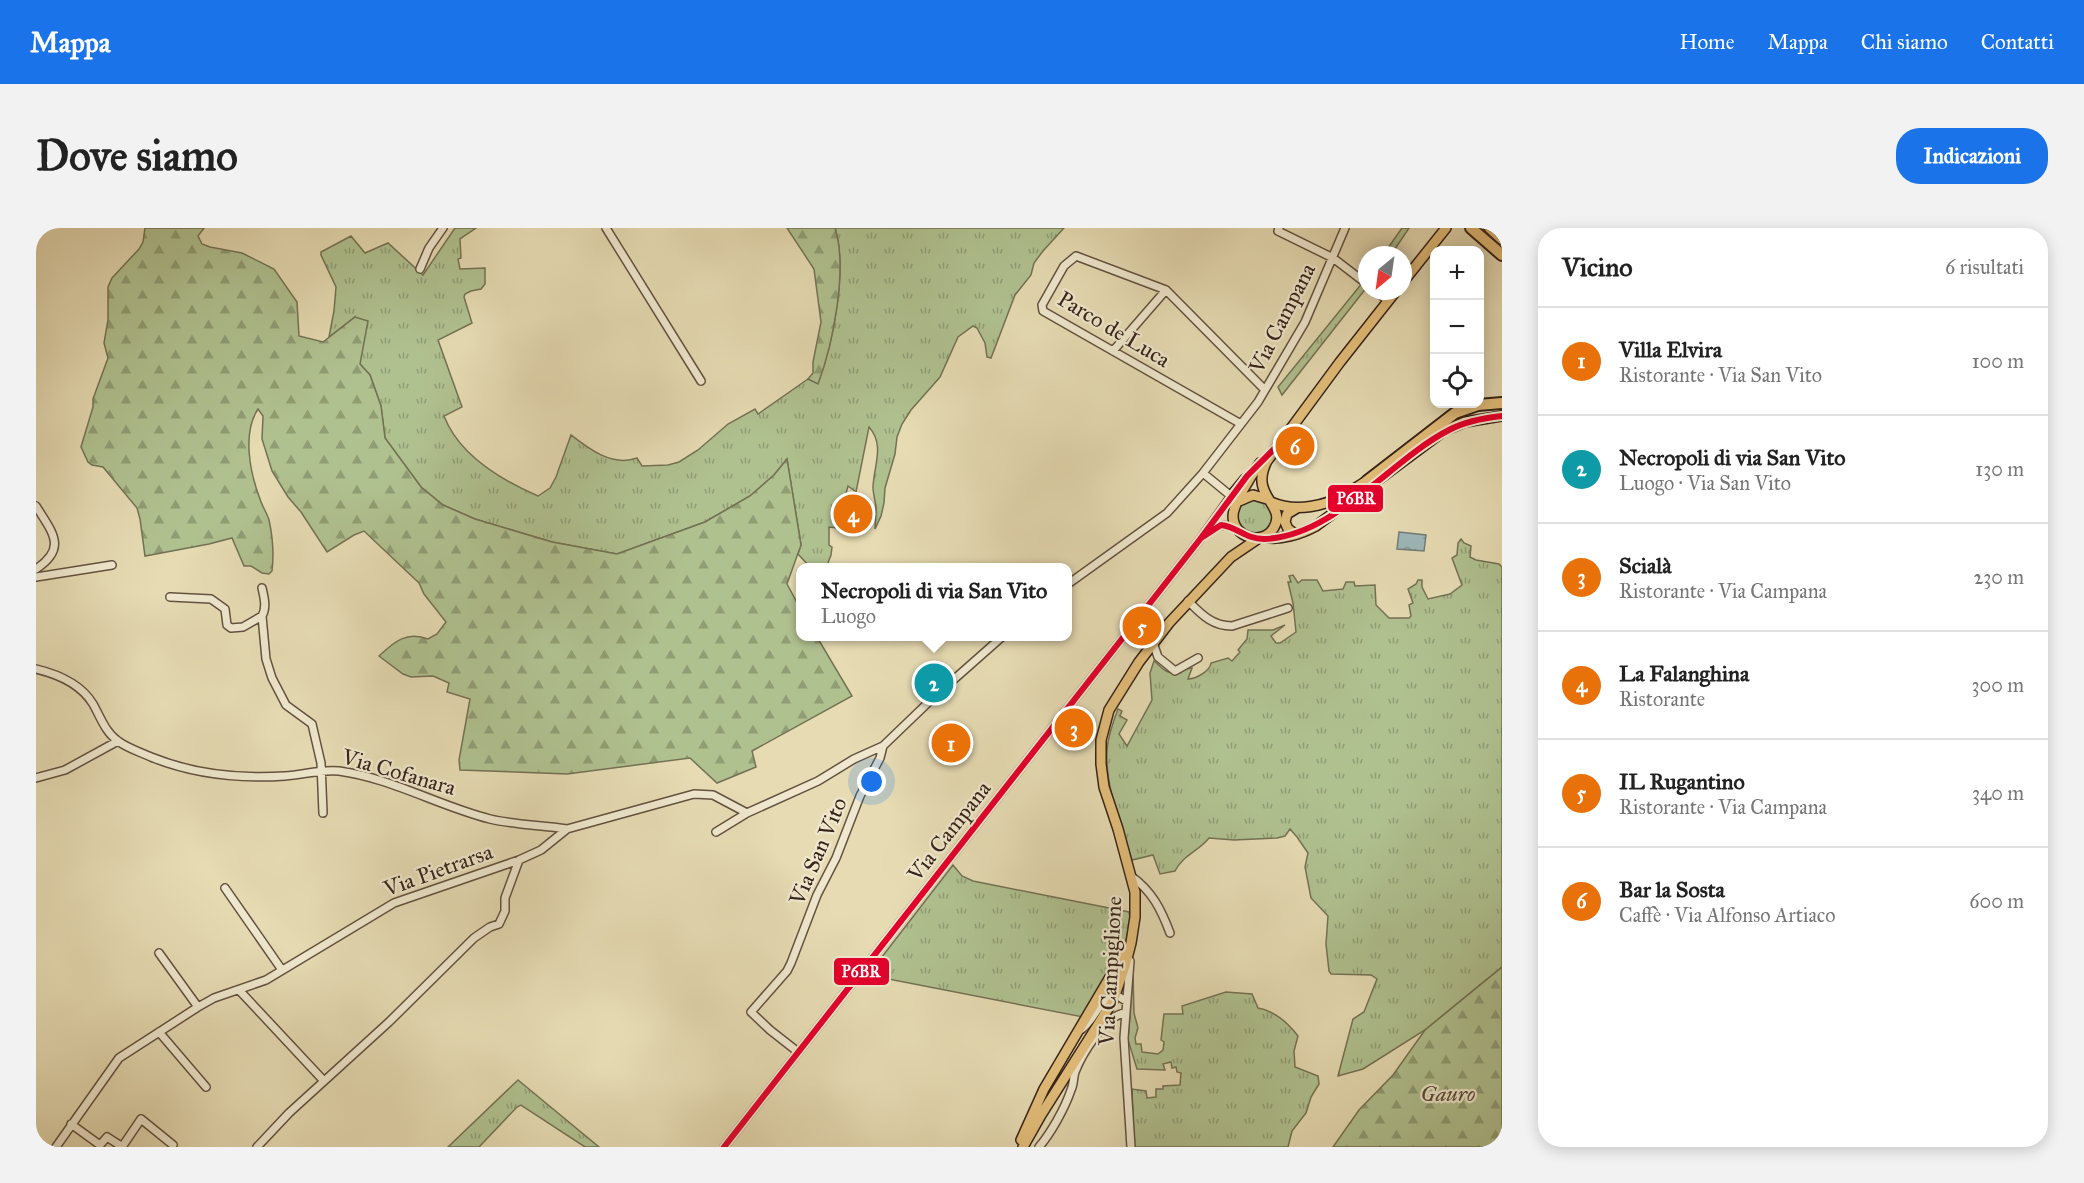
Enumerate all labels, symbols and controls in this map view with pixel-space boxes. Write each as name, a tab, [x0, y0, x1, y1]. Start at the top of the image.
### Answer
text: Mappa	[30, 25, 111, 60]
text: Home	[1680, 29, 1734, 55]
text: Mappa	[1767, 29, 1828, 55]
text: Chi siamo	[1861, 29, 1948, 55]
text: Contatti	[1981, 29, 2054, 55]
button: Indicazioni	[1896, 128, 2048, 184]
text: Dove siamo	[36, 130, 238, 182]
north arrow	[1358, 246, 1412, 300]
map controls	[1430, 246, 1484, 408]
button: +	[1430, 246, 1484, 300]
text: Vicino	[1562, 251, 1633, 283]
text: 6 risultati	[1945, 255, 2024, 279]
street label: Via Campana	[1242, 258, 1322, 378]
street label: Parco de Luca	[1053, 285, 1176, 373]
button: −	[1430, 300, 1484, 354]
text: Villa Elvira	[1619, 336, 1722, 363]
text: 1	[1578, 349, 1585, 373]
text: 100 m	[1972, 349, 2024, 373]
button: locate	[1430, 354, 1484, 408]
text: Ristorante · Via San Vito	[1619, 363, 1822, 387]
pin: 6	[1276, 424, 1314, 468]
text: Necropoli di via San Vito	[1619, 444, 1845, 471]
text: 2	[1577, 457, 1586, 481]
text: 130 m	[1975, 457, 2024, 481]
text: Luogo · Via San Vito	[1619, 471, 1791, 495]
line badge: P6BR	[1327, 484, 1384, 513]
text: P6BR	[1336, 489, 1376, 508]
pin: 4	[834, 492, 872, 536]
text: Scialà	[1619, 552, 1672, 579]
popup	[796, 563, 1072, 641]
text: 3	[1578, 565, 1586, 589]
text: 230 m	[1973, 565, 2024, 589]
text: Necropoli di via San Vito	[821, 577, 1047, 604]
text: Ristorante · Via Campana	[1619, 579, 1827, 603]
text: Luogo	[821, 604, 876, 628]
pin: 5	[1122, 604, 1162, 648]
pin: 2	[914, 660, 954, 706]
text: La Falanghina	[1619, 660, 1749, 687]
text: 4	[1576, 673, 1587, 697]
text: 300 m	[1972, 673, 2024, 697]
text: Ristorante	[1619, 687, 1705, 711]
pin: 3	[1054, 706, 1094, 750]
pin: 1	[932, 720, 970, 766]
street label: Via Cofanara	[338, 743, 460, 801]
your location	[857, 767, 886, 796]
text: IL Rugantino	[1619, 768, 1745, 795]
street label: Via Campana	[901, 775, 997, 887]
text: 5	[1577, 781, 1586, 805]
text: 340 m	[1972, 781, 2024, 805]
street label: Via San Vito	[783, 793, 853, 910]
text: Ristorante · Via Campana	[1619, 795, 1827, 819]
street label: Via Pietrarsa	[379, 838, 497, 903]
text: Bar la Sosta	[1619, 876, 1725, 903]
text: 6	[1576, 889, 1587, 913]
text: 600 m	[1969, 889, 2024, 913]
street label: Via Campiglione	[1093, 896, 1127, 1047]
text: Caffè · Via Alfonso Artiaco	[1619, 903, 1836, 927]
line badge: P6BR	[833, 957, 890, 986]
text: P6BR	[841, 962, 881, 981]
park label: Gauro	[1421, 1080, 1475, 1107]

